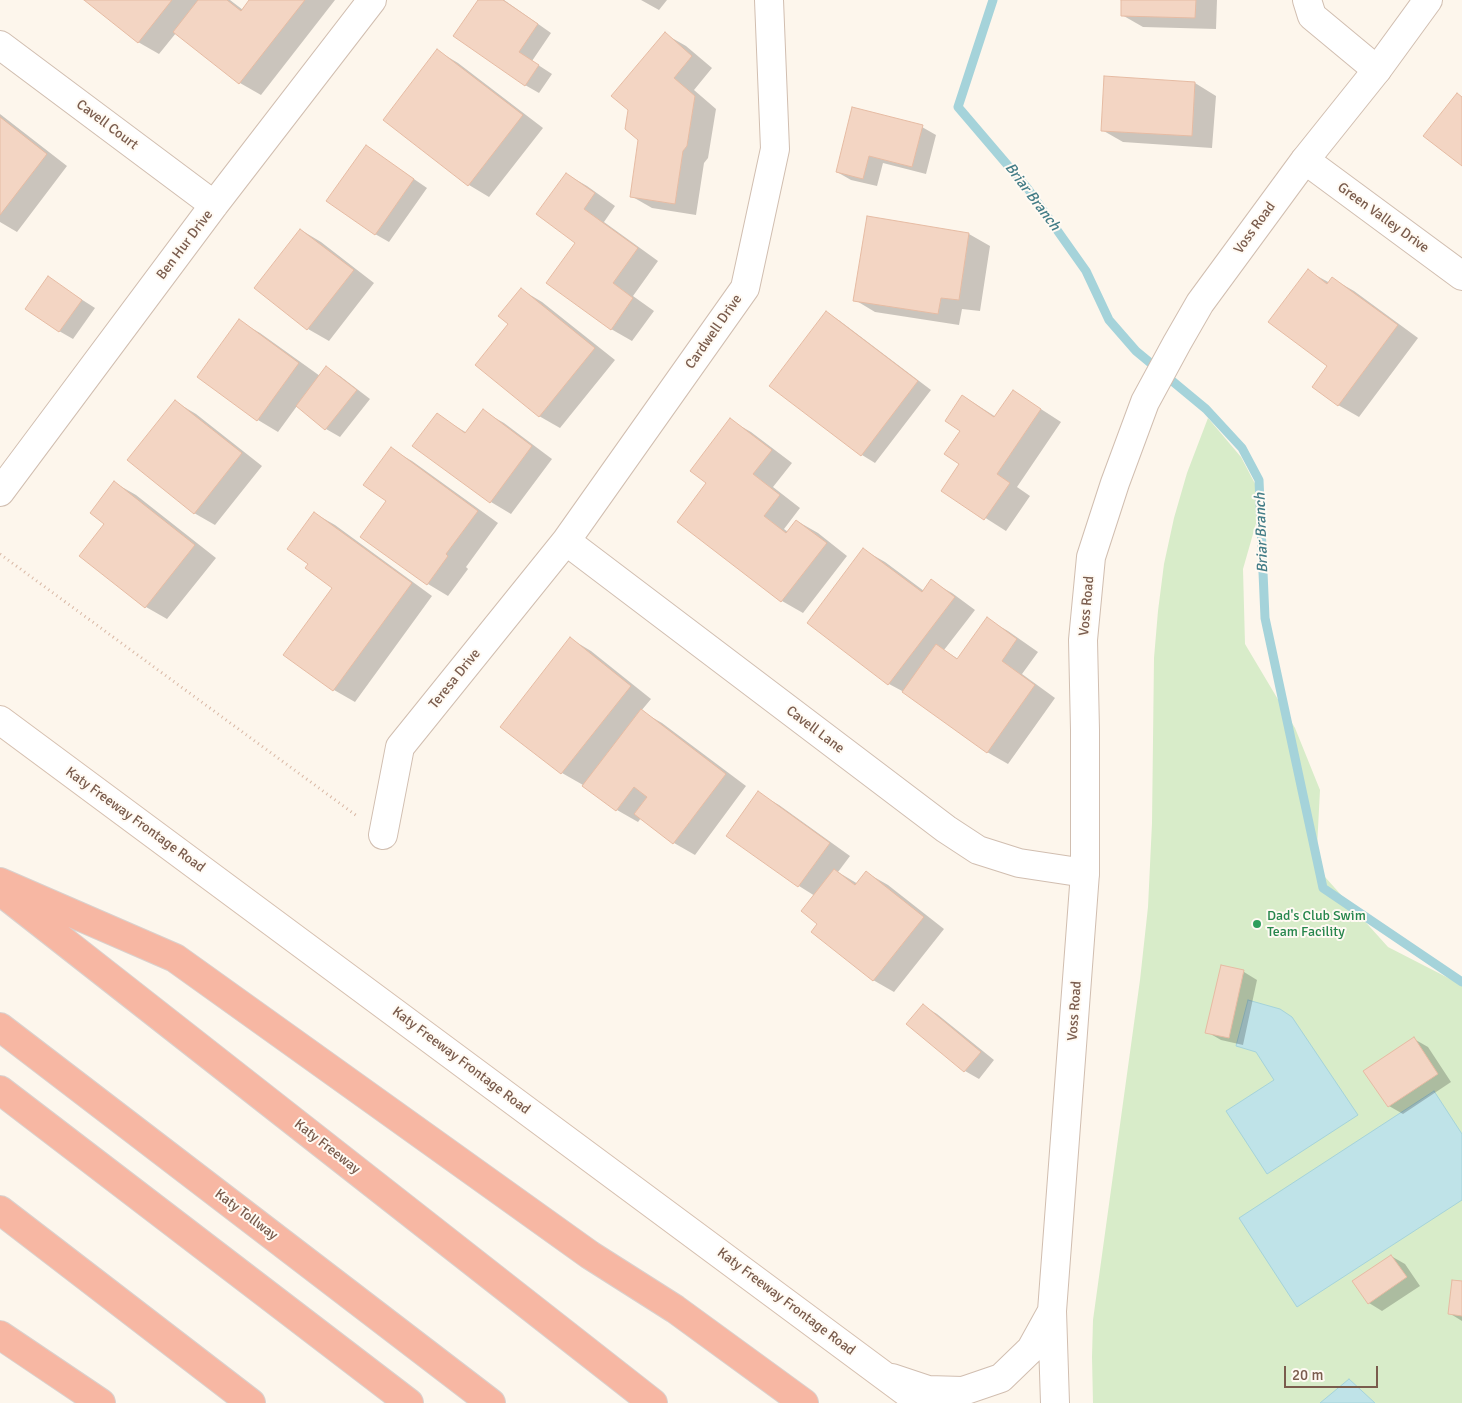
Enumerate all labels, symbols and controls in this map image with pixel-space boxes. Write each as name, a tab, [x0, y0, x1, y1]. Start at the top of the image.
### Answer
street label: Cavell Court	[73, 96, 141, 154]
water label: Briar Branch	[1001, 159, 1063, 235]
street label: Green Valley Drive	[1334, 179, 1432, 257]
street label: Voss Road	[1231, 199, 1279, 257]
street label: Ben Hur Drive	[153, 207, 217, 283]
street label: Cardwell Drive	[682, 291, 746, 373]
water label: Briar Branch	[1252, 493, 1272, 573]
street label: Voss Road	[1076, 575, 1098, 637]
street label: Teresa Drive	[426, 646, 484, 712]
street label: Cavell Lane	[783, 703, 847, 757]
street label: Katy Freeway Frontage Road	[62, 764, 208, 876]
place label: Dad's Club Swim Team Facility	[1267, 908, 1366, 940]
marker: Dad's Club Swim Team Facility	[1251, 918, 1263, 930]
street label: Voss Road	[1065, 981, 1085, 1041]
street label: Katy Freeway Frontage Road	[389, 1004, 533, 1118]
street label: Katy Freeway	[291, 1116, 363, 1178]
street label: Katy Tollway	[211, 1186, 281, 1244]
street label: Katy Freeway Frontage Road	[714, 1245, 858, 1359]
scale bar	[1287, 1356, 1381, 1388]
text: 20 m	[1292, 1366, 1323, 1384]

